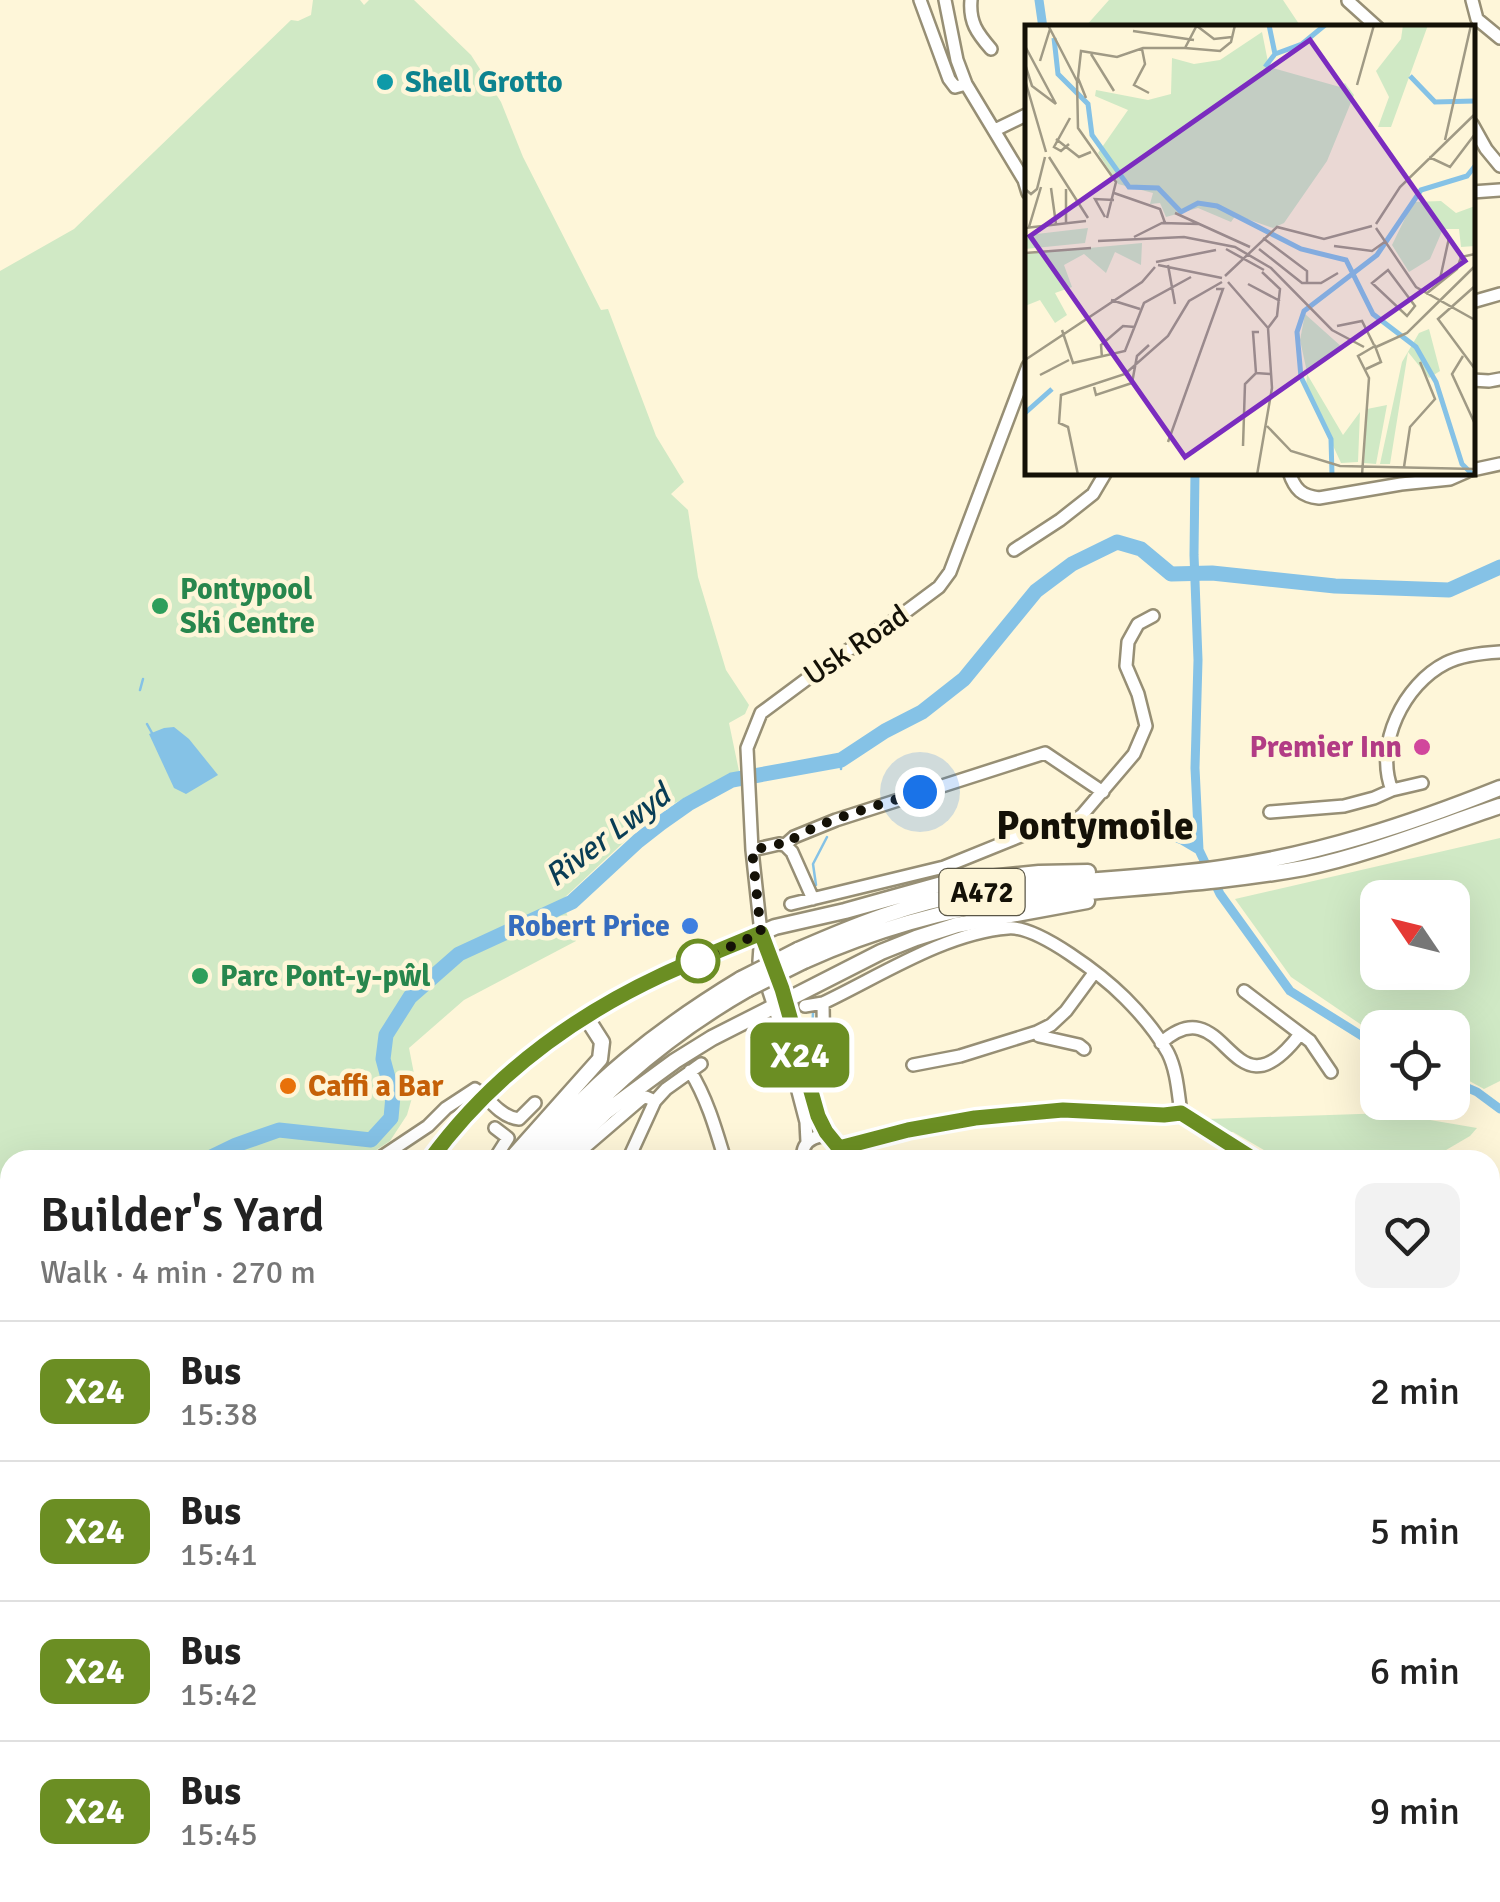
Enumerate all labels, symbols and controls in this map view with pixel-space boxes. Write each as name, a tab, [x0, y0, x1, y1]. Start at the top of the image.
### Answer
inset map	[1025, 25, 1475, 475]
place label: Shell Grotto	[405, 64, 563, 101]
marker: Shell Grotto	[374, 71, 396, 93]
place label: Pontypool Ski Centre	[180, 571, 315, 642]
marker: Pontypool Ski Centre	[149, 595, 171, 617]
street label: Usk Road	[797, 597, 916, 694]
place label: Premier Inn	[1249, 729, 1402, 766]
marker: Premier Inn	[1411, 736, 1433, 758]
your location	[895, 767, 945, 817]
water label: River Lwyd	[537, 773, 681, 895]
district label: Pontymoile	[996, 801, 1194, 851]
road number: A472	[940, 869, 1024, 915]
north arrow	[1360, 880, 1470, 990]
map controls	[1360, 880, 1470, 1120]
place label: Robert Price	[507, 908, 670, 945]
marker: Robert Price	[679, 915, 701, 937]
unlabelled marker	[677, 940, 719, 982]
place label: Parc Pont-y-pŵl	[220, 958, 431, 995]
marker: Parc Pont-y-pŵl	[189, 965, 211, 987]
button: locate	[1360, 1010, 1470, 1120]
line badge: X24	[742, 1022, 858, 1088]
text: X24	[770, 1034, 830, 1077]
place label: Caffi a Bar	[308, 1068, 443, 1105]
marker: Caffi a Bar	[277, 1075, 299, 1097]
button: heart	[1355, 1183, 1460, 1288]
text: Builder's Yard	[40, 1186, 324, 1245]
text: Walk · 4 min · 270 m	[40, 1253, 316, 1292]
text: Bus	[180, 1348, 241, 1395]
text: 2 min	[1370, 1368, 1460, 1415]
text: X24	[65, 1370, 125, 1413]
text: 15:38	[180, 1395, 258, 1434]
text: Bus	[180, 1488, 241, 1535]
text: 5 min	[1370, 1508, 1460, 1555]
text: X24	[65, 1510, 125, 1553]
text: 15:41	[180, 1535, 258, 1574]
text: Bus	[180, 1628, 241, 1675]
text: 6 min	[1370, 1648, 1460, 1695]
text: X24	[65, 1650, 125, 1693]
text: 15:42	[180, 1675, 258, 1714]
text: Bus	[180, 1768, 241, 1815]
text: 9 min	[1370, 1788, 1460, 1835]
text: X24	[65, 1790, 125, 1833]
text: 15:45	[180, 1815, 258, 1854]

